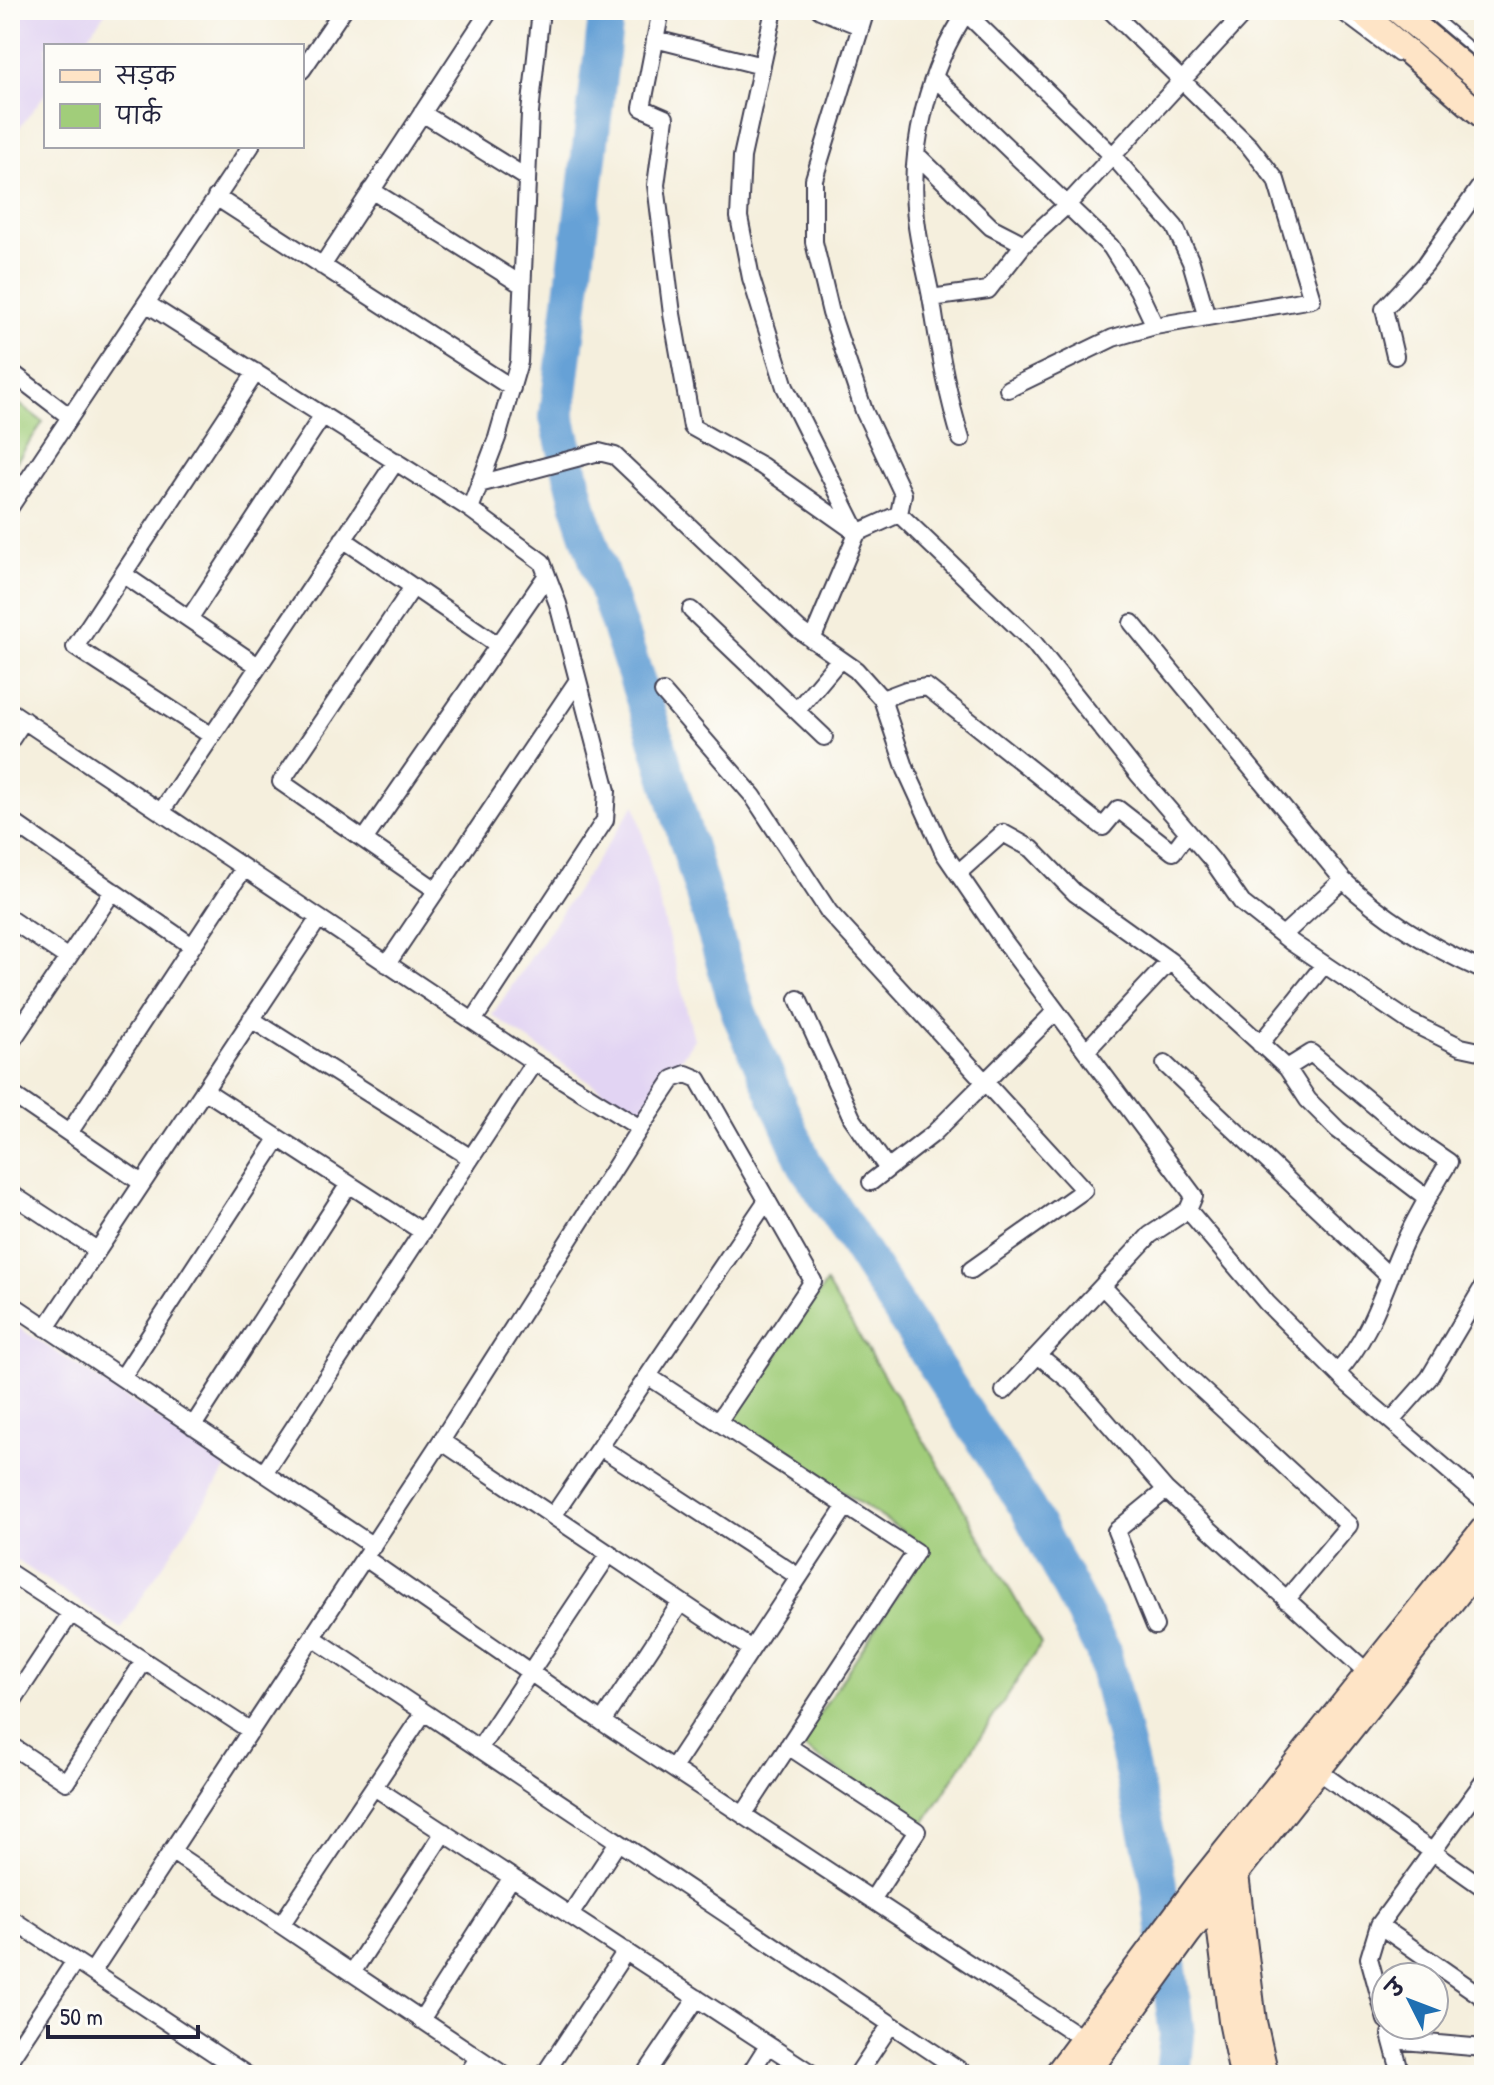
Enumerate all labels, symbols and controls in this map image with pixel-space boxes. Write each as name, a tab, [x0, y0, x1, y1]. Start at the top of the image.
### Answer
legend	[44, 44, 304, 148]
text: सड़क	[114, 59, 177, 91]
text: पार्क	[114, 97, 163, 131]
north arrow	[1370, 1961, 1450, 2041]
text: उ	[1378, 1970, 1413, 2005]
scale bar	[48, 1989, 198, 2039]
text: 50 m	[60, 2000, 103, 2032]

